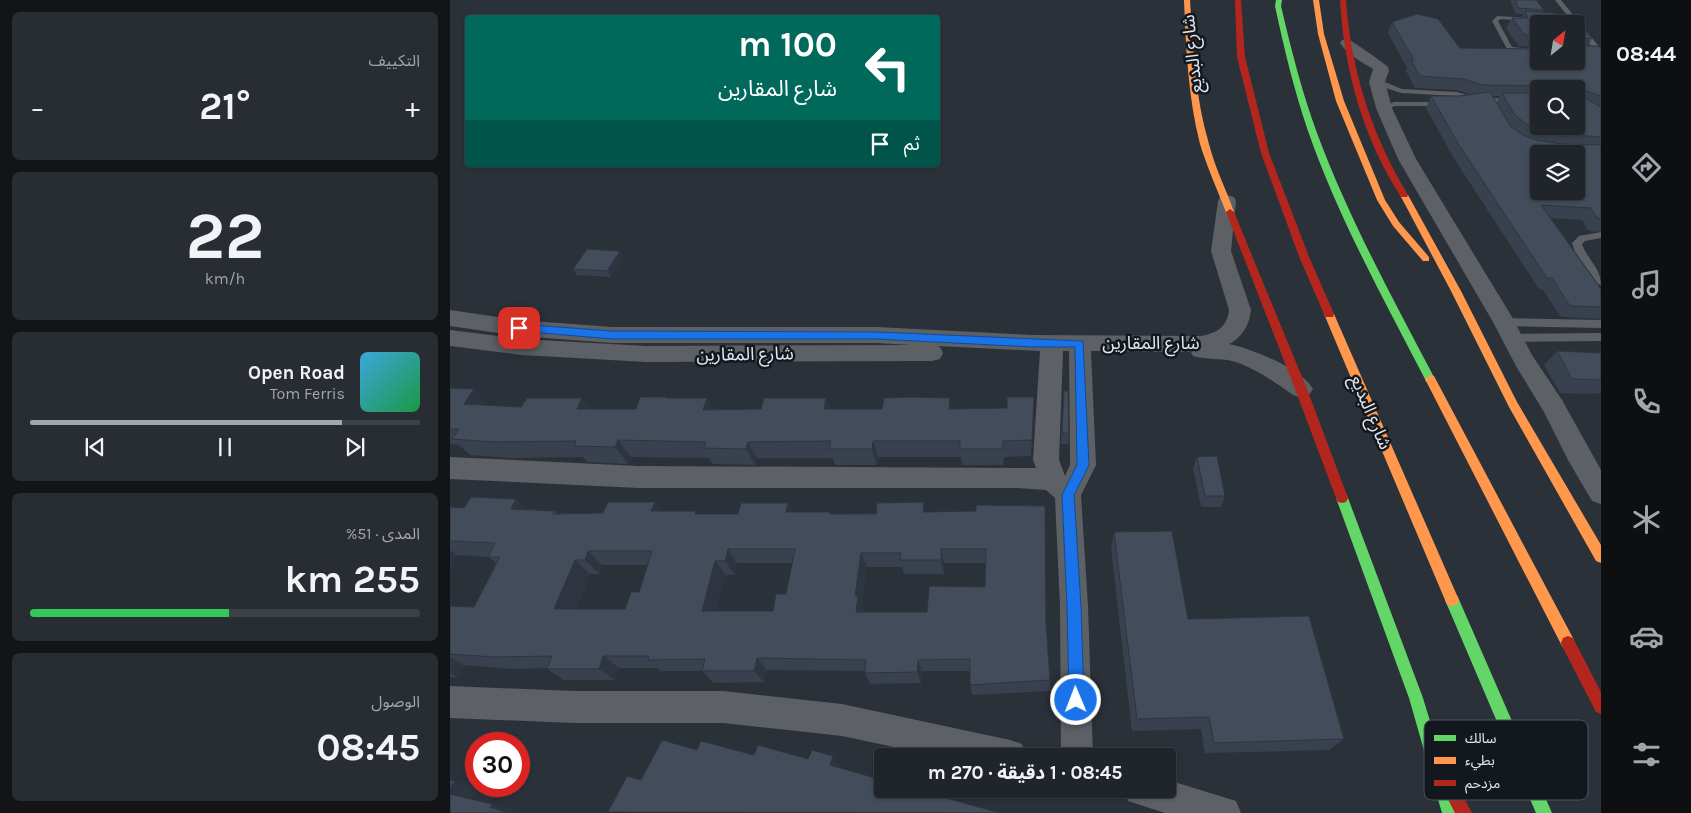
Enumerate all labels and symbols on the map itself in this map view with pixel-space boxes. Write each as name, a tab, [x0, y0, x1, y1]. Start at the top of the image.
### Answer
street label: شارع البديع	[1177, 13, 1210, 94]
north arrow	[1530, 15, 1585, 70]
pin	[498, 307, 540, 349]
street label: شارع المقارين	[1102, 332, 1200, 357]
street label: شارع المقارين	[696, 342, 794, 369]
street label: شارع البديع	[1343, 371, 1397, 454]
position arrow	[1049, 673, 1101, 725]
legend	[1424, 720, 1588, 800]
text: سالك	[1465, 730, 1497, 747]
speed limit sign: 30	[465, 732, 530, 797]
text: بطيء	[1465, 752, 1495, 771]
text: مزدحم	[1465, 775, 1500, 794]

